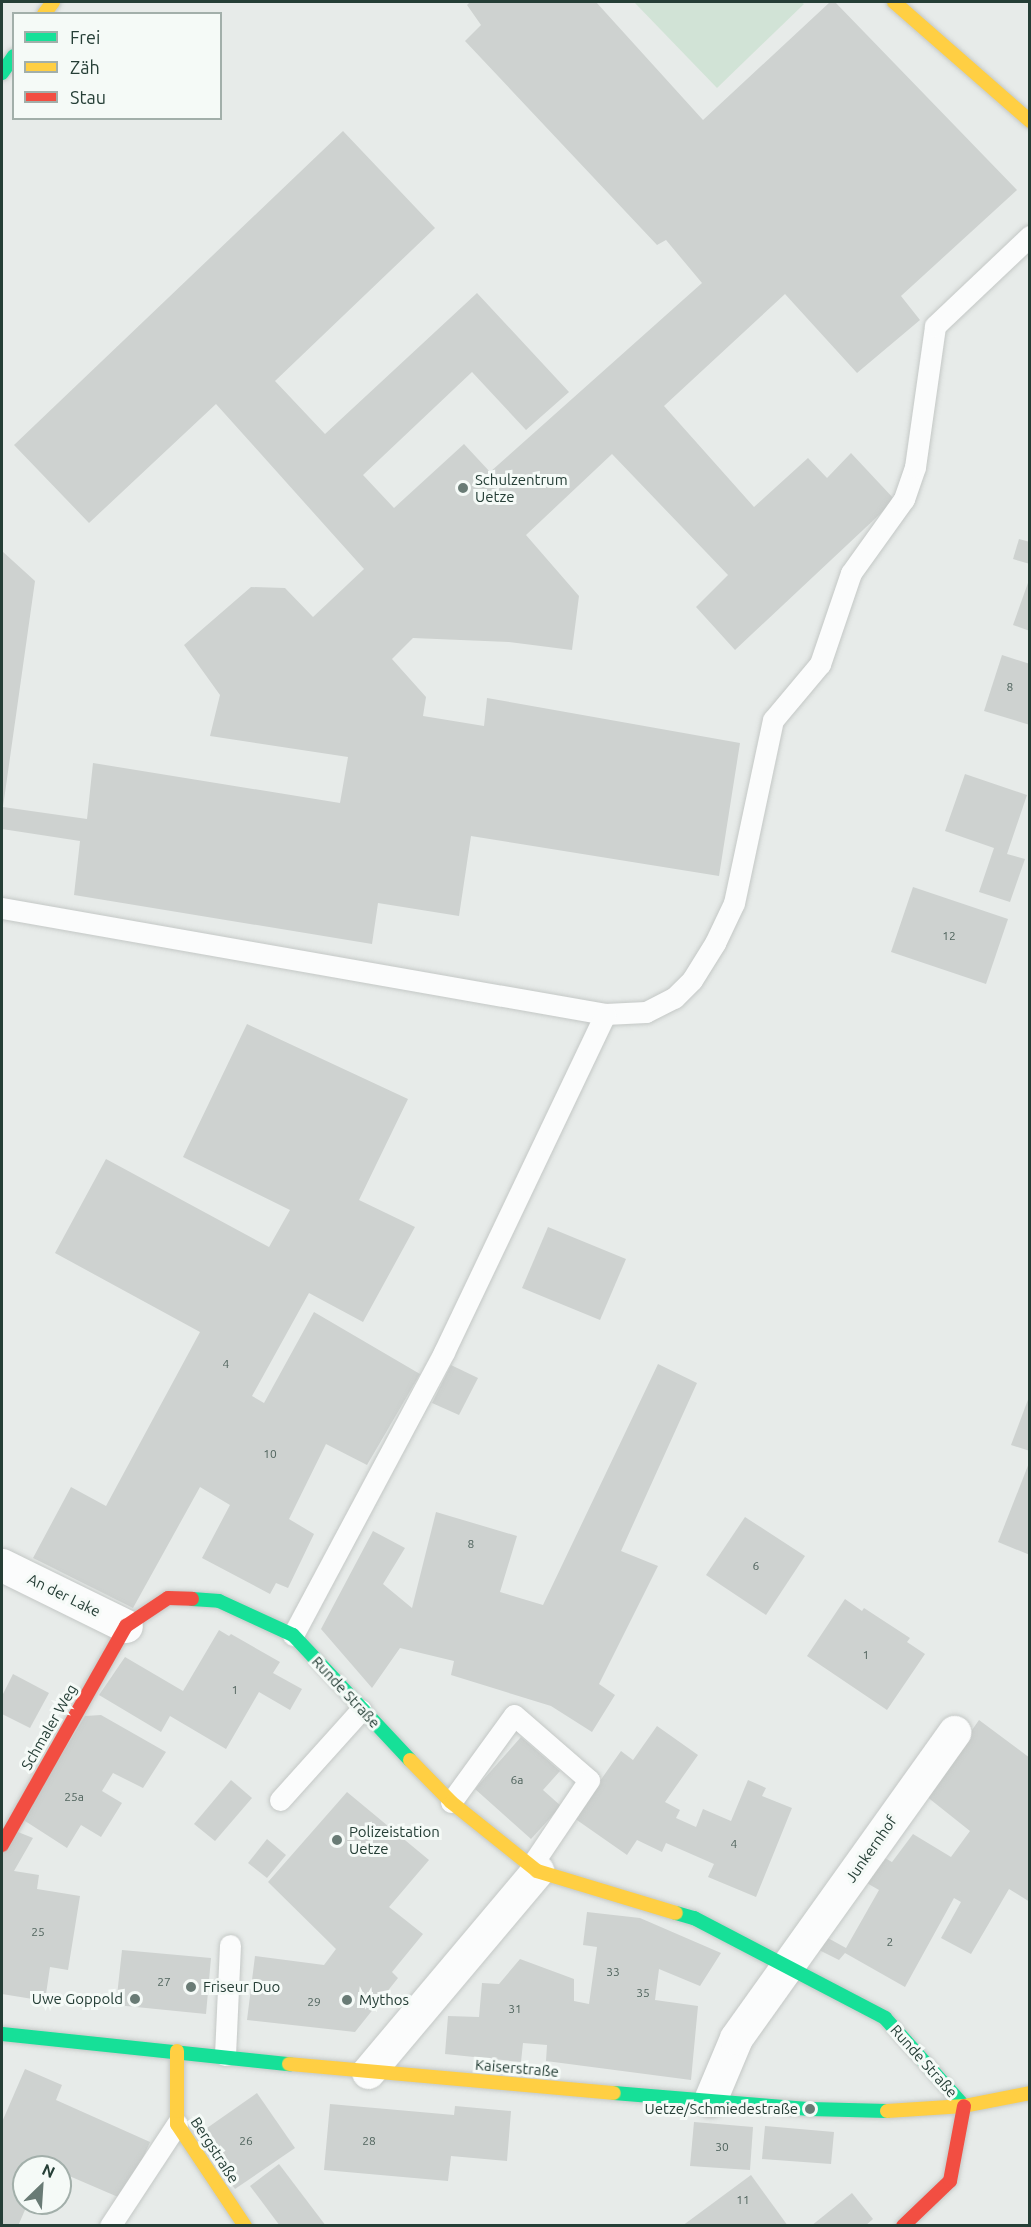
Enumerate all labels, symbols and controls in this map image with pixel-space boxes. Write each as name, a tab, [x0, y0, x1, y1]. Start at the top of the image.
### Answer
legend	[12, 12, 222, 120]
text: Frei	[70, 27, 100, 47]
text: Zäh	[70, 57, 100, 77]
text: Stau	[70, 87, 106, 107]
place label: Schulzentrum Uetze	[475, 470, 568, 505]
marker: Schulzentrum Uetze	[456, 481, 470, 495]
house number: 8	[1007, 680, 1013, 694]
house number: 12	[942, 929, 956, 943]
house number: 4	[223, 1357, 229, 1371]
house number: 10	[263, 1447, 277, 1461]
house number: 8	[468, 1537, 474, 1551]
house number: 6	[753, 1559, 759, 1573]
street label: An der Lake	[25, 1570, 103, 1620]
house number: 1	[863, 1648, 869, 1662]
street label: Runde Straße	[308, 1652, 384, 1732]
street label: Schmaler Weg	[17, 1681, 81, 1773]
house number: 1	[232, 1683, 238, 1697]
house number: 6a	[511, 1773, 523, 1787]
house number: 25a	[64, 1790, 84, 1804]
street label: Junkernhof	[841, 1812, 901, 1886]
place label: Polizeistation Uetze	[349, 1822, 440, 1857]
marker: Polizeistation Uetze	[330, 1833, 344, 1847]
house number: 4	[731, 1837, 737, 1851]
house number: 25	[31, 1925, 45, 1939]
house number: 2	[887, 1935, 893, 1949]
house number: 33	[606, 1965, 620, 1979]
house number: 27	[157, 1975, 171, 1989]
place label: Friseur Duo	[203, 1978, 280, 1996]
marker: Friseur Duo	[184, 1980, 198, 1994]
house number: 35	[636, 1986, 650, 2000]
place label: Uwe Goppold	[32, 1990, 123, 2008]
place label: Mythos	[359, 1991, 409, 2009]
marker: Uwe Goppold	[128, 1992, 142, 2006]
marker: Mythos	[340, 1993, 354, 2007]
house number: 29	[307, 1995, 321, 2009]
house number: 31	[508, 2002, 522, 2016]
street label: Runde Straße	[887, 2021, 961, 2101]
street label: Kaiserstraße	[474, 2055, 560, 2081]
place label: Uetze/Schmiedestraße	[645, 2100, 798, 2118]
marker: Uetze/Schmiedestraße	[803, 2102, 817, 2116]
street label: Bergstraße	[187, 2114, 243, 2186]
house number: 26	[239, 2134, 253, 2148]
house number: 28	[362, 2134, 376, 2148]
house number: 30	[715, 2140, 729, 2154]
north arrow	[12, 2155, 72, 2215]
text: N	[40, 2160, 58, 2181]
house number: 11	[736, 2193, 750, 2207]

